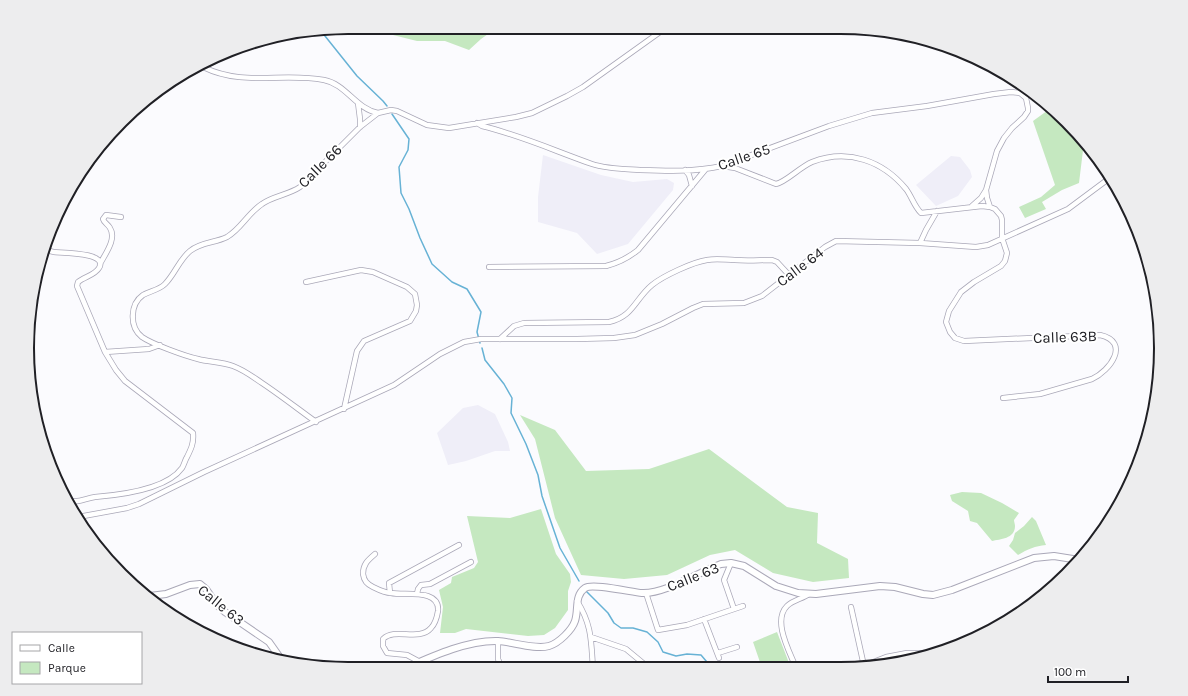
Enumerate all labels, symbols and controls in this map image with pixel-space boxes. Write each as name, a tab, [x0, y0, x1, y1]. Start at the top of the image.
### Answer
street label: Calle 66	[294, 140, 346, 192]
street label: Calle 65	[715, 140, 773, 174]
street label: Calle 64	[773, 243, 828, 290]
street label: Calle 63B	[1033, 327, 1097, 347]
street label: Calle 63	[664, 558, 722, 596]
street label: Calle 63	[194, 581, 248, 629]
legend	[12, 632, 142, 684]
text: Calle	[48, 641, 75, 655]
scale bar	[1048, 658, 1128, 684]
text: Parque	[48, 661, 86, 675]
text: 100 m	[1054, 665, 1086, 679]

